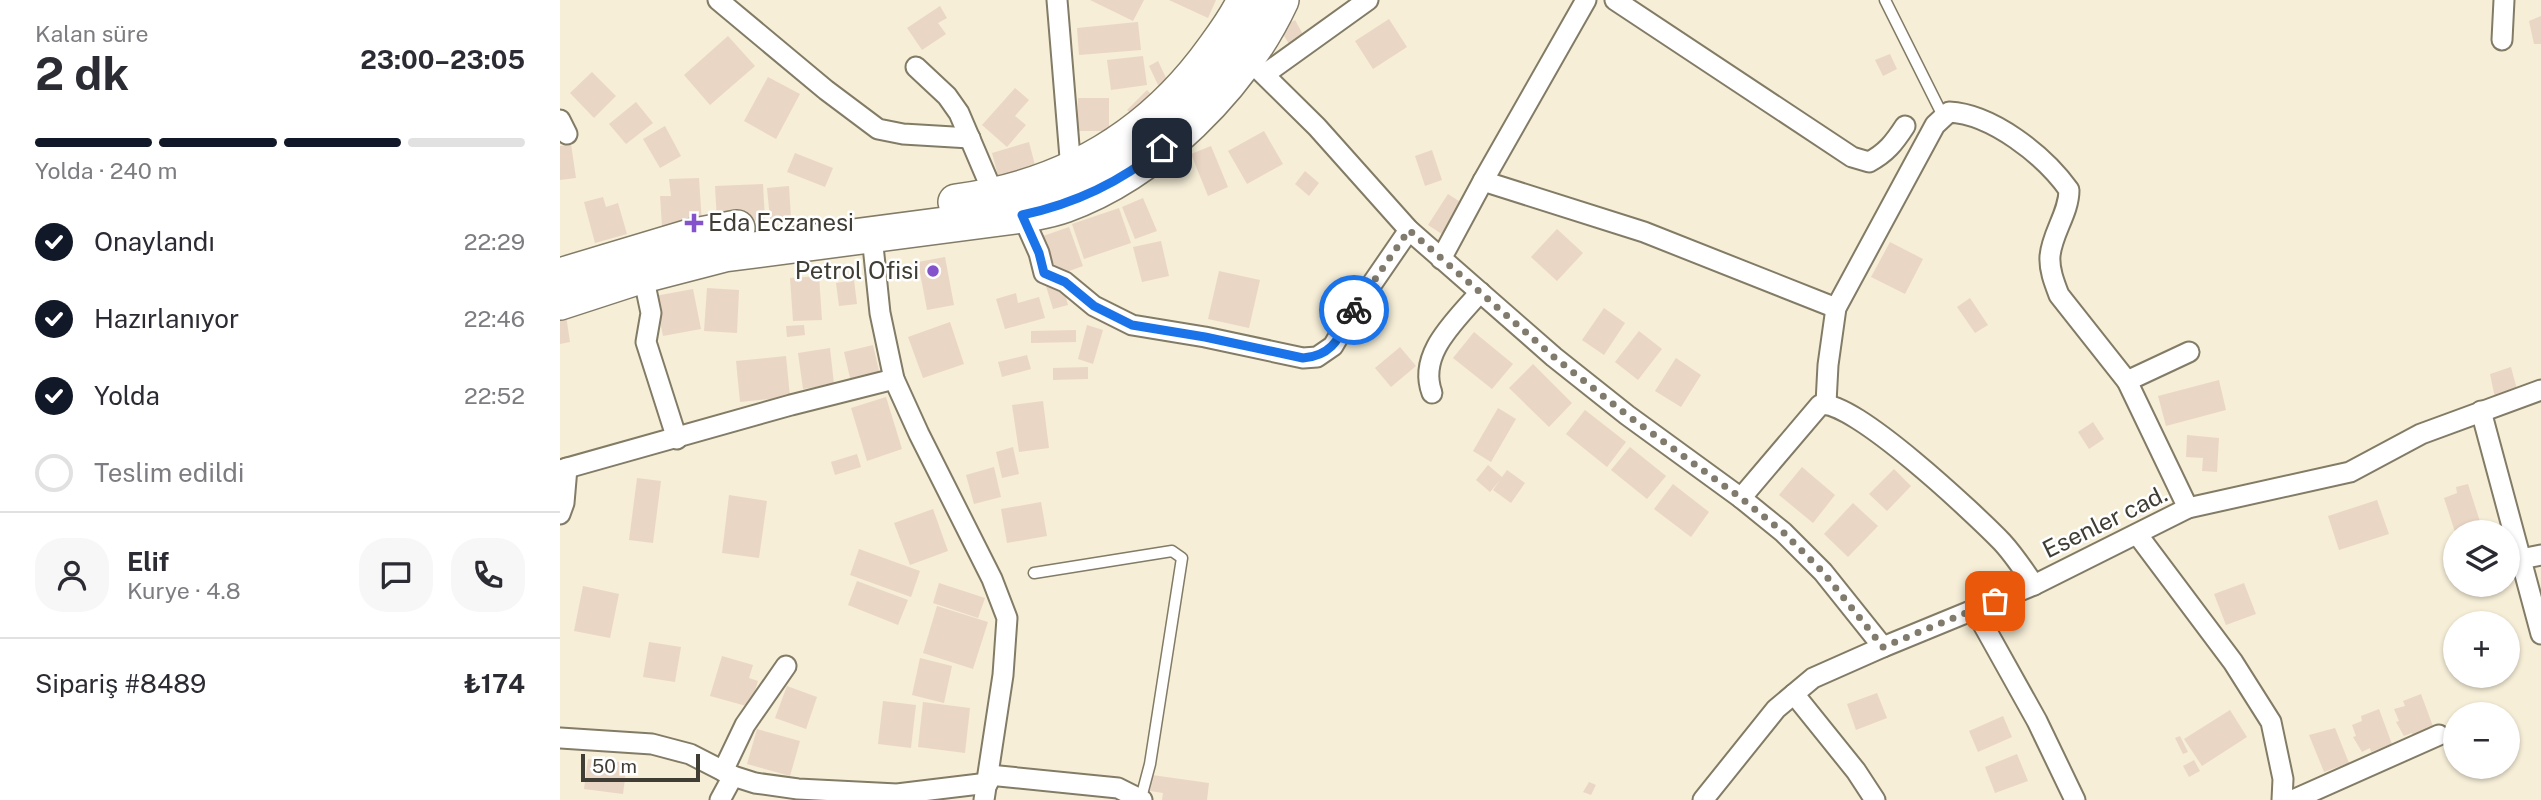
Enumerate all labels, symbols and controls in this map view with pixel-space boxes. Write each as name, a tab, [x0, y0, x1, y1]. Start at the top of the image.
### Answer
text: Kalan süre	[35, 20, 149, 47]
text: 23:00–23:05	[360, 44, 525, 75]
text: 2 dk	[35, 46, 129, 100]
pin	[1132, 118, 1192, 178]
icon: home	[1143, 129, 1181, 167]
text: Yolda · 240 m	[35, 157, 177, 184]
place label: Eda Eczanesi	[708, 208, 854, 236]
marker: Eda Eczanesi	[686, 215, 702, 231]
icon: check	[35, 223, 73, 261]
text: Onaylandı	[94, 226, 215, 257]
text: 22:29	[464, 228, 525, 255]
place label: Petrol Ofisi	[795, 256, 919, 284]
marker: Petrol Ofisi	[925, 263, 941, 279]
courier	[1319, 275, 1389, 345]
icon: bike	[1335, 291, 1373, 329]
icon: check	[35, 300, 73, 338]
text: Hazırlanıyor	[94, 303, 239, 334]
text: 22:46	[464, 305, 525, 332]
icon: check	[35, 377, 73, 415]
text: Yolda	[94, 380, 160, 411]
text: 22:52	[464, 382, 525, 409]
text: Teslim edildi	[94, 457, 244, 488]
street label: Esenler cad.	[2038, 479, 2172, 563]
map controls	[2443, 520, 2520, 779]
button: layers	[2443, 520, 2520, 597]
button: person	[35, 538, 109, 612]
button: chat	[359, 538, 433, 612]
button: phone	[451, 538, 525, 612]
text: Elif	[127, 546, 169, 577]
pin	[1965, 571, 2025, 631]
text: Kurye · 4.8	[127, 577, 241, 604]
icon: bag	[1976, 582, 2014, 620]
button: +	[2443, 611, 2520, 688]
text: Sipariş #8489	[35, 668, 206, 699]
text: ₺174	[464, 668, 525, 699]
button: −	[2443, 702, 2520, 779]
scale bar	[581, 751, 700, 783]
text: 50 m	[592, 755, 637, 777]

